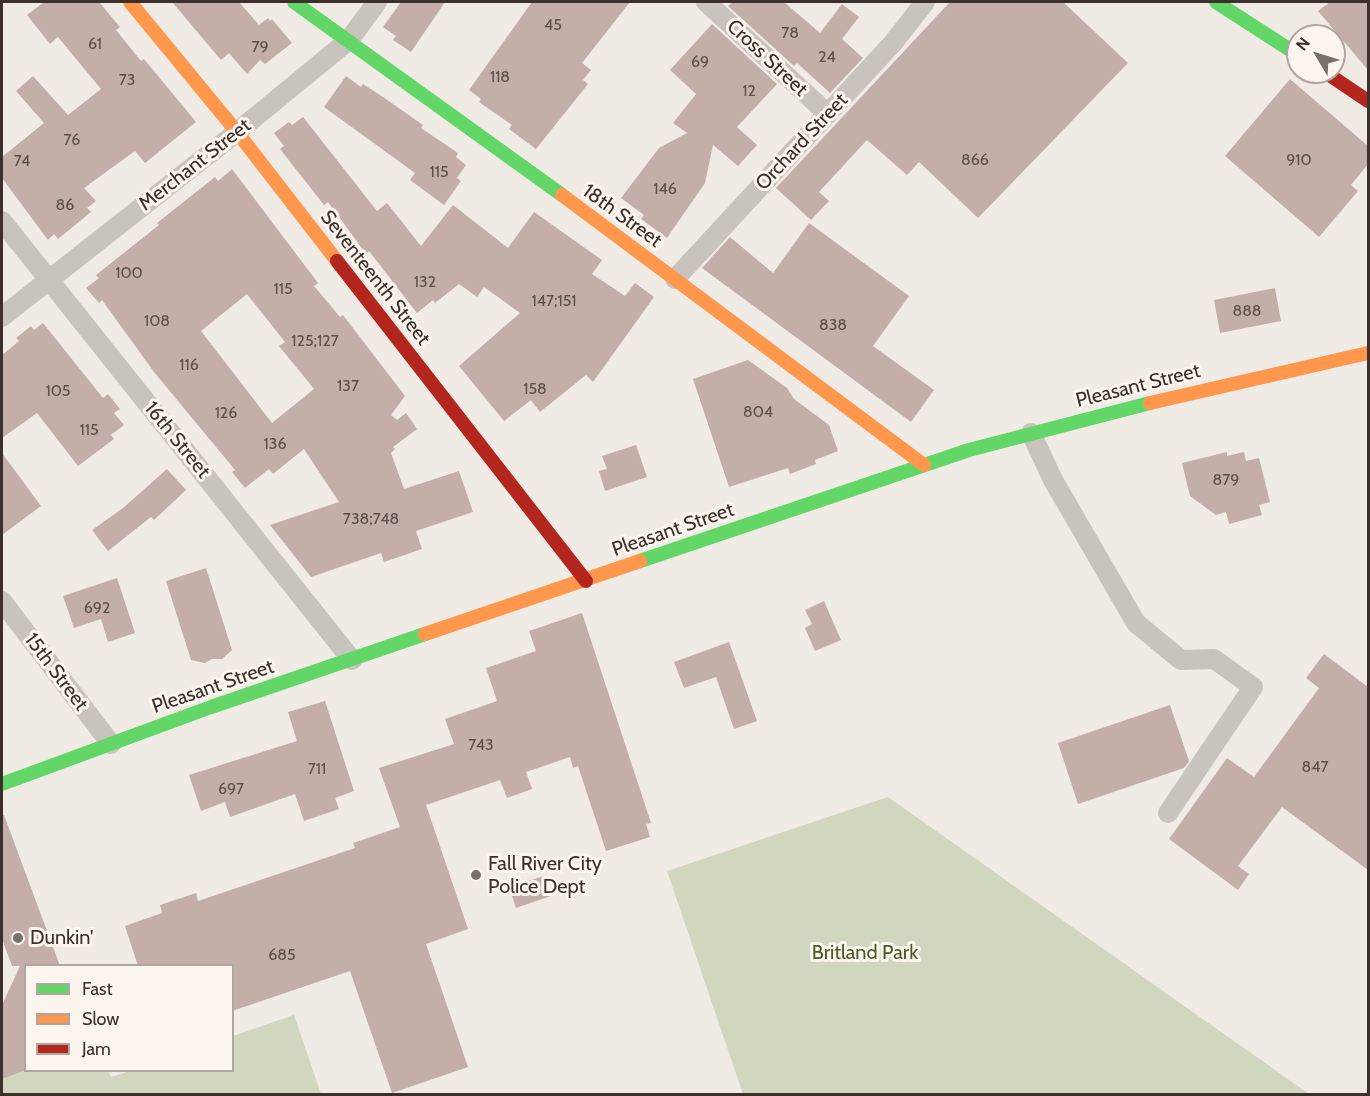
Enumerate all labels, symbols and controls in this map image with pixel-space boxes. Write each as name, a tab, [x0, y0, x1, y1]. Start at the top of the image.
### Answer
house number: 45	[544, 15, 562, 35]
street label: Cross Street	[722, 15, 812, 101]
house number: 78	[781, 23, 799, 43]
north arrow	[1286, 24, 1346, 84]
house number: 61	[88, 34, 102, 54]
text: N	[1292, 34, 1314, 54]
house number: 79	[251, 37, 269, 57]
house number: 24	[818, 47, 836, 67]
house number: 69	[691, 52, 709, 72]
house number: 118	[490, 67, 510, 87]
house number: 73	[119, 70, 135, 90]
house number: 12	[742, 81, 756, 101]
street label: Orchard Street	[751, 89, 853, 195]
street label: Merchant Street	[134, 114, 256, 216]
house number: 76	[64, 130, 80, 150]
house number: 866	[961, 150, 989, 170]
house number: 910	[1286, 150, 1312, 170]
house number: 74	[14, 151, 30, 171]
house number: 115	[429, 162, 449, 182]
street label: 18th Street	[578, 179, 666, 253]
house number: 146	[653, 179, 677, 199]
house number: 86	[56, 195, 74, 215]
street label: Seventeenth Street	[315, 206, 435, 350]
house number: 100	[115, 263, 143, 283]
house number: 132	[414, 272, 436, 292]
house number: 115	[273, 279, 293, 299]
house number: 147;151	[531, 291, 577, 311]
house number: 888	[1232, 301, 1262, 321]
house number: 108	[144, 311, 170, 331]
house number: 838	[819, 315, 847, 335]
house number: 125;127	[291, 331, 339, 351]
house number: 116	[179, 355, 199, 375]
street label: Pleasant Street	[1073, 359, 1203, 413]
house number: 137	[337, 376, 359, 396]
house number: 158	[523, 379, 547, 399]
house number: 105	[45, 381, 71, 401]
street label: 16th Street	[139, 397, 215, 483]
house number: 804	[743, 402, 773, 422]
house number: 126	[215, 403, 237, 423]
house number: 115	[79, 420, 99, 440]
house number: 136	[264, 434, 286, 454]
house number: 879	[1213, 470, 1239, 490]
street label: Pleasant Street	[609, 498, 737, 562]
house number: 738;748	[343, 509, 399, 529]
house number: 692	[84, 598, 110, 618]
street label: 15th Street	[19, 629, 93, 715]
street label: Pleasant Street	[149, 655, 277, 719]
house number: 743	[468, 735, 494, 755]
house number: 847	[1302, 757, 1328, 777]
house number: 711	[308, 759, 326, 779]
house number: 697	[218, 779, 244, 799]
place label: Fall River City Police Dept	[488, 852, 602, 899]
marker: Fall River City Police Dept	[469, 868, 483, 882]
place label: Dunkin'	[30, 926, 94, 950]
marker: Dunkin'	[11, 931, 25, 945]
park label: Britland Park	[812, 941, 918, 965]
house number: 685	[268, 945, 296, 965]
legend	[24, 964, 234, 1072]
text: Fast	[82, 978, 113, 1000]
text: Slow	[82, 1008, 119, 1030]
text: Jam	[82, 1038, 111, 1060]

